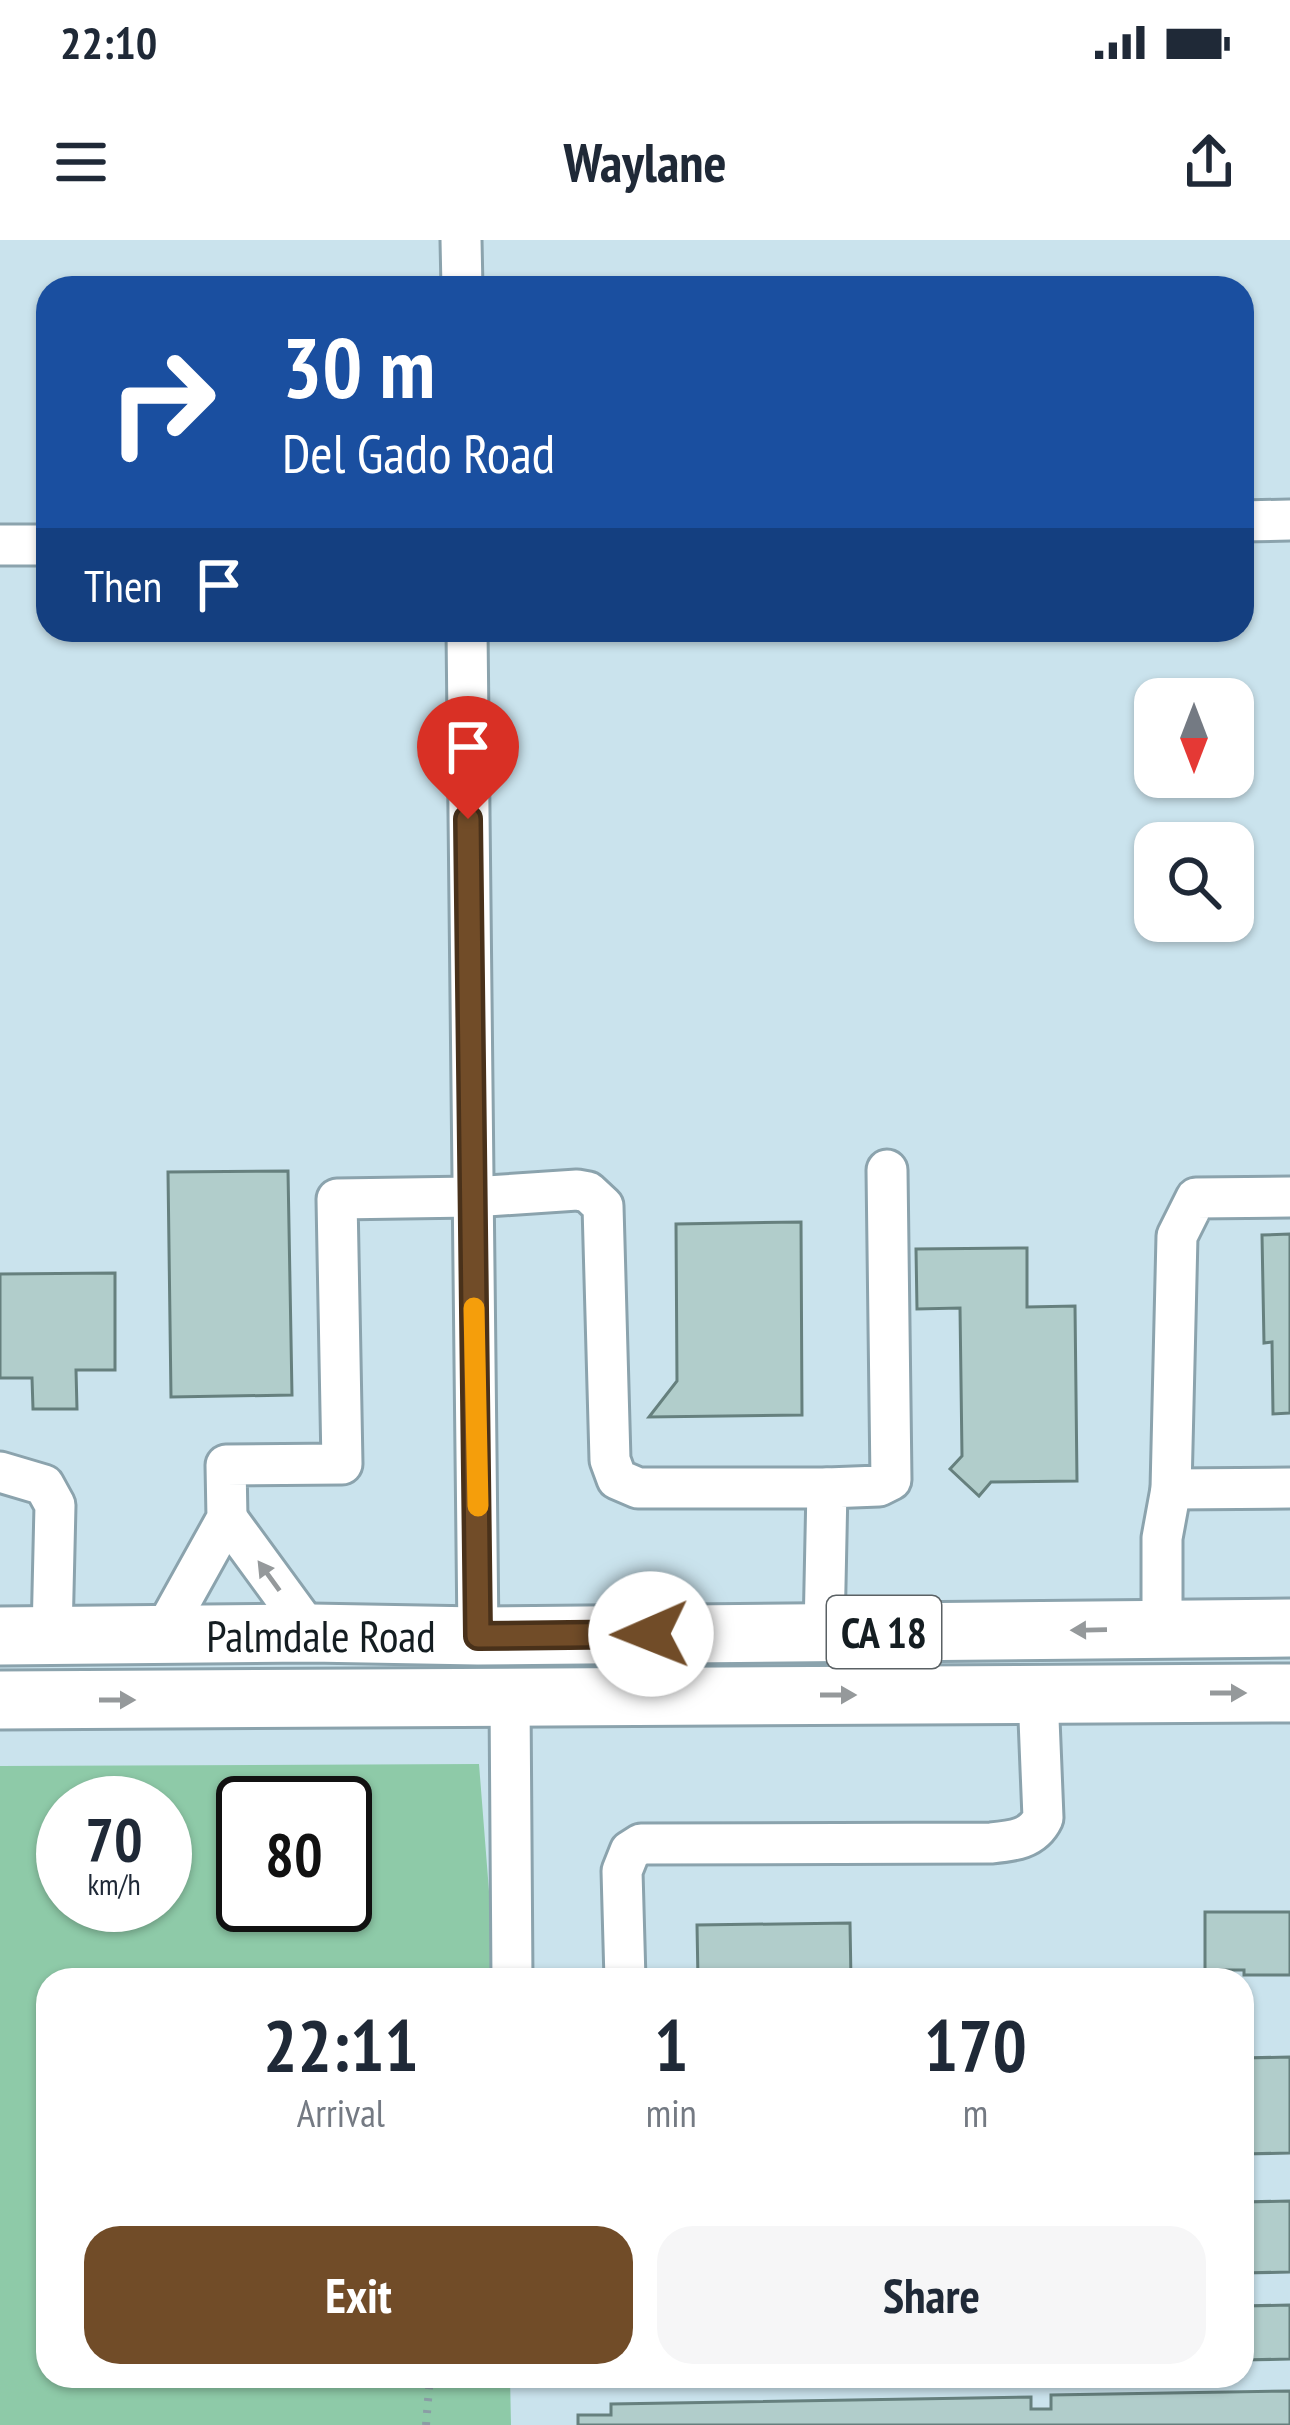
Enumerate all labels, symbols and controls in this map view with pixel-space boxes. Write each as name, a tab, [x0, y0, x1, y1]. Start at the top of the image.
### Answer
text: 22:10	[60, 13, 157, 71]
text: Waylane	[563, 127, 727, 197]
icon: menu	[48, 129, 114, 195]
icon: share	[1176, 129, 1242, 195]
text: 30 m	[282, 312, 435, 421]
icon: right	[84, 324, 240, 480]
text: Del Gado Road	[282, 418, 555, 488]
icon: arrive	[186, 552, 252, 618]
text: Then	[84, 556, 162, 614]
north arrow	[1134, 678, 1254, 798]
map controls	[1134, 678, 1254, 942]
pin	[417, 696, 519, 819]
icon: arrive	[435, 714, 501, 780]
button: search	[1134, 822, 1254, 942]
one-way arrow	[258, 1560, 281, 1592]
position arrow	[588, 1571, 714, 1697]
road number: CA 18	[827, 1596, 941, 1668]
street label: Palmdale Road	[206, 1606, 436, 1664]
one-way arrow	[1069, 1621, 1107, 1640]
one-way arrow	[1210, 1684, 1248, 1703]
one-way arrow	[820, 1685, 858, 1705]
one-way arrow	[99, 1690, 137, 1710]
speed limit sign: 80	[216, 1776, 372, 1932]
text: 70	[85, 1800, 143, 1878]
text: km/h	[87, 1864, 141, 1903]
text: 22:11	[263, 1998, 419, 2091]
text: 1	[654, 1998, 688, 2091]
text: 170	[924, 1998, 1027, 2091]
text: Arrival	[297, 2087, 385, 2138]
text: min	[646, 2087, 697, 2138]
text: m	[963, 2087, 988, 2138]
button: Exit	[84, 2226, 633, 2364]
button: Share	[657, 2226, 1206, 2364]

